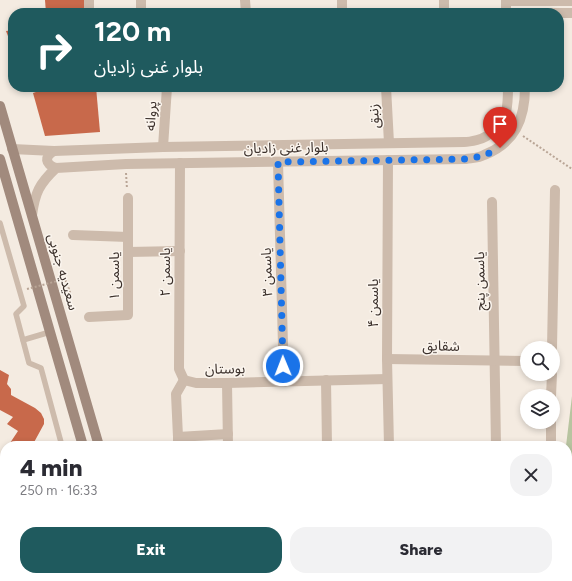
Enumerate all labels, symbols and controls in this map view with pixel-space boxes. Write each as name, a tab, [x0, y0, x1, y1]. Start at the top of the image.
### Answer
text: 120 m	[94, 14, 171, 48]
icon: right	[28, 24, 80, 76]
text: بلوار غنی زادیان	[94, 56, 203, 78]
street label: پروانه	[141, 100, 162, 132]
street label: زنبق	[365, 103, 384, 129]
pin	[483, 107, 517, 148]
icon: arrive	[489, 113, 511, 135]
street label: بلوار غنی زادیان	[243, 139, 329, 157]
street label: سعیدیه جنوبی	[44, 232, 82, 312]
street label: یاسمن ۲	[157, 247, 174, 297]
street label: یاسمن ۳	[258, 247, 276, 297]
street label: یاسمن ۱	[106, 251, 123, 301]
street label: یاسمن پنج	[471, 251, 491, 311]
street label: یاسمن ۴	[365, 278, 382, 328]
street label: شقایق	[422, 337, 460, 356]
map controls	[520, 341, 560, 429]
button: search	[520, 341, 560, 381]
position arrow	[262, 345, 304, 387]
street label: بوستان	[205, 360, 245, 378]
button: layers	[520, 389, 560, 429]
text: 4 min	[20, 453, 82, 482]
button: close	[510, 454, 552, 496]
text: 250 m · 16:33	[20, 483, 97, 498]
button: Exit	[20, 527, 282, 573]
button: Share	[290, 527, 552, 573]

